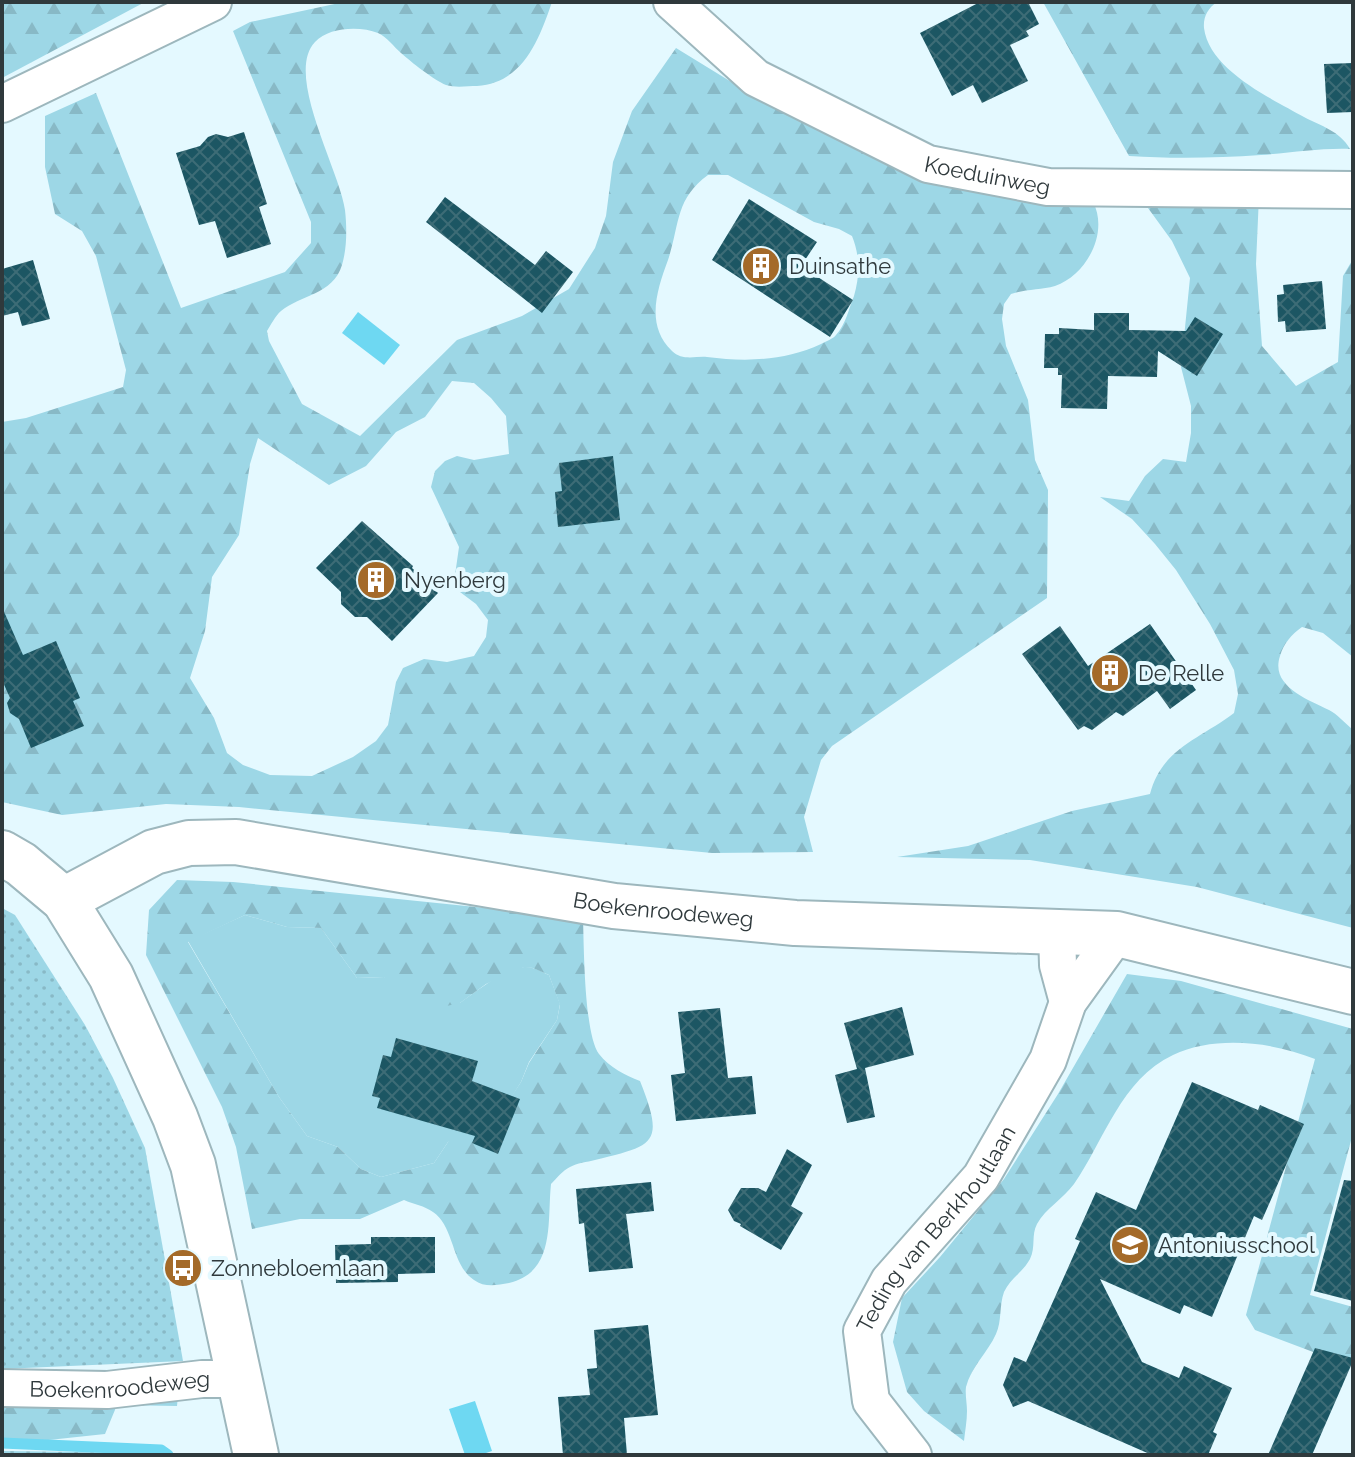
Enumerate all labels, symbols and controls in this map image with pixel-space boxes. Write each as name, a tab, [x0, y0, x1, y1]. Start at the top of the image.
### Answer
street label: Koeduinweg	[922, 151, 1052, 200]
building icon: Duinsathe	[740, 245, 782, 287]
place label: Duinsathe	[789, 253, 891, 279]
building icon: Nyenberg	[355, 559, 397, 601]
place label: Nyenberg	[404, 567, 506, 593]
building icon: De Relle	[1089, 652, 1131, 694]
place label: De Relle	[1138, 660, 1224, 686]
street label: Boekenroodeweg	[571, 886, 755, 932]
street label: Teding van Berkhoutlaan	[851, 1121, 1021, 1336]
school or university icon: Antoniusschool	[1109, 1224, 1151, 1266]
place label: Antoniusschool	[1158, 1232, 1315, 1258]
bus stop icon: Zonnebloemlaan	[162, 1247, 204, 1289]
place label: Zonnebloemlaan	[211, 1255, 385, 1281]
street label: Boekenroodeweg	[29, 1366, 210, 1403]

